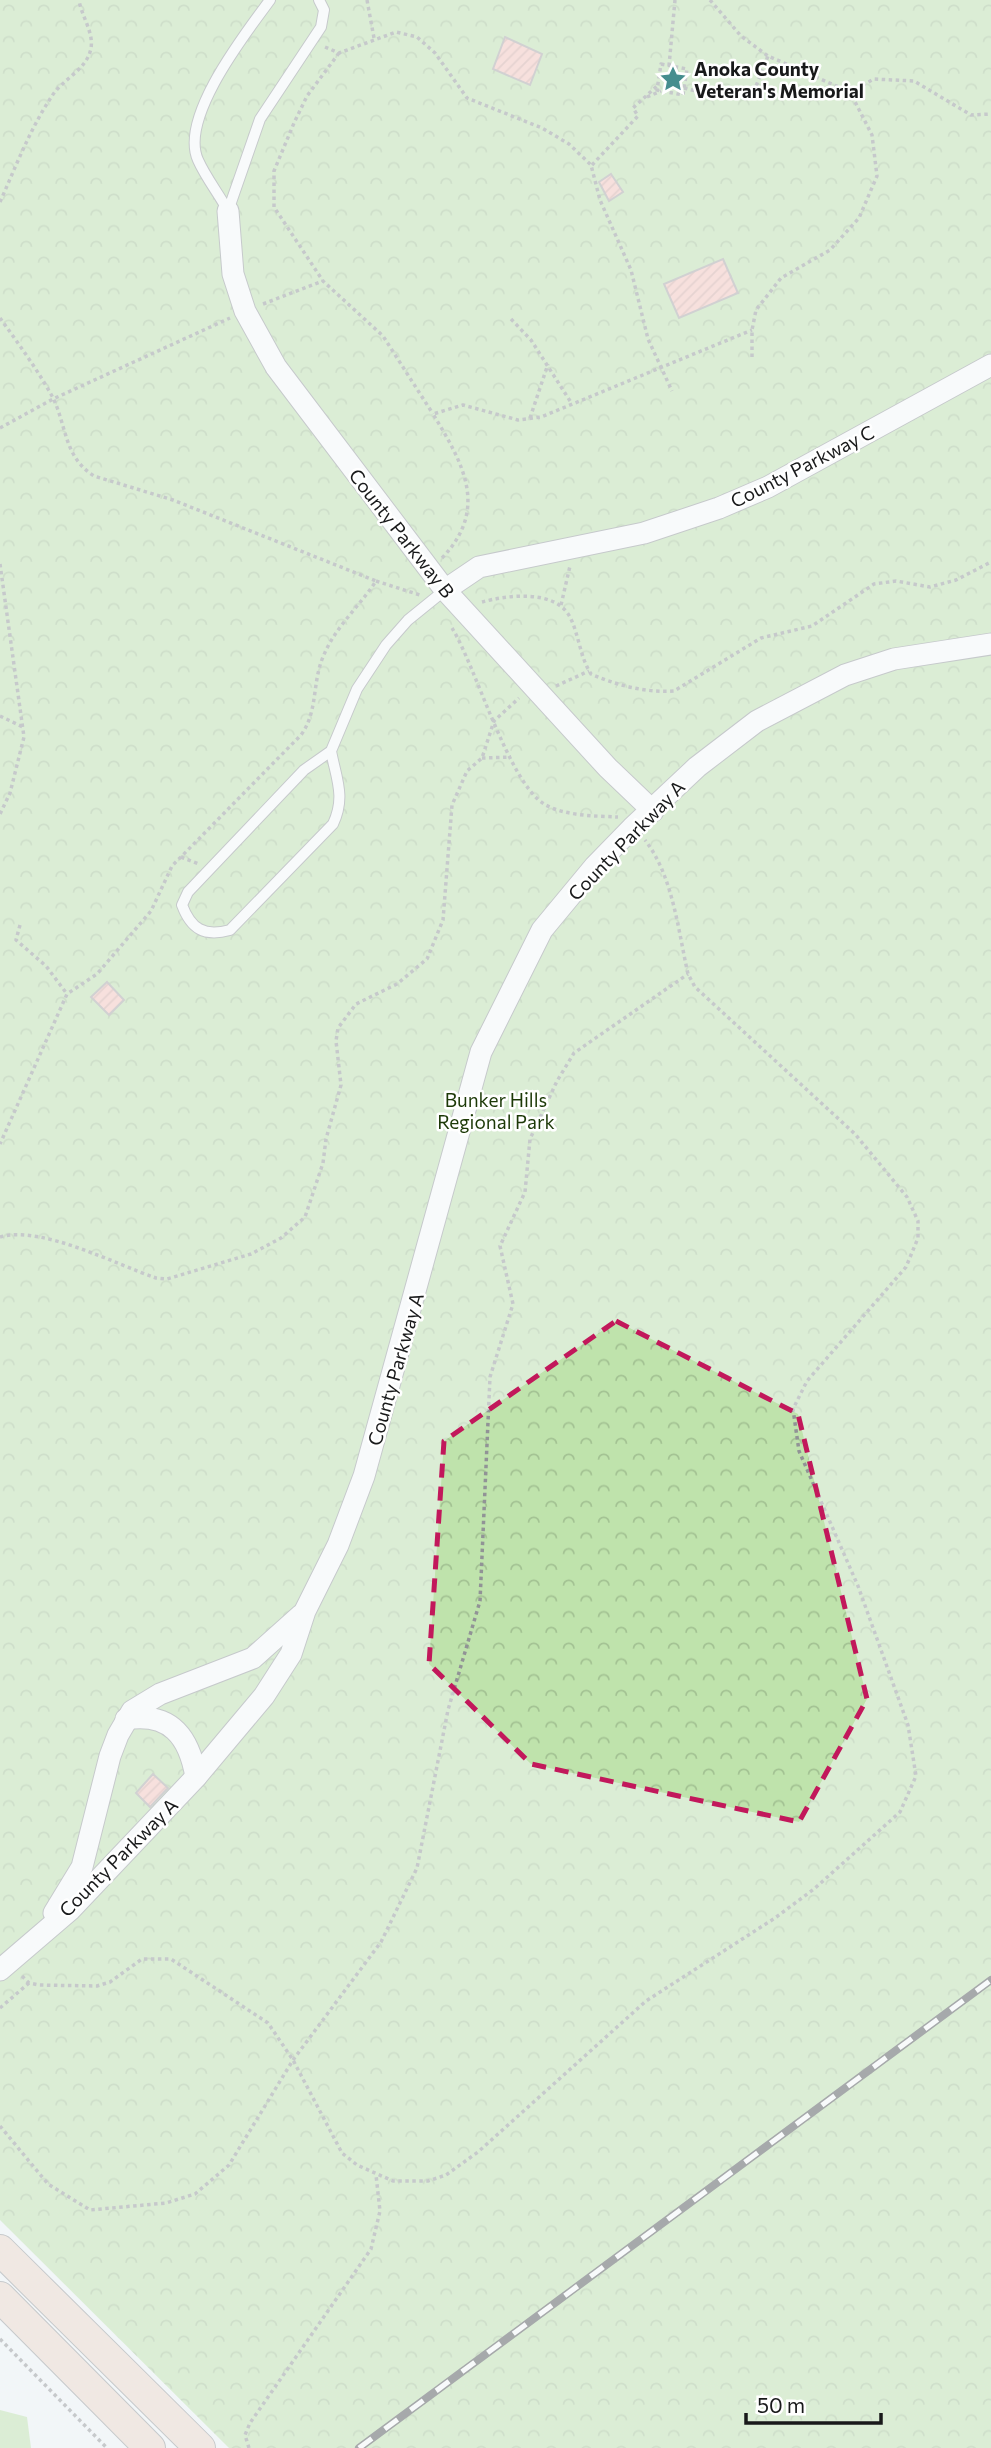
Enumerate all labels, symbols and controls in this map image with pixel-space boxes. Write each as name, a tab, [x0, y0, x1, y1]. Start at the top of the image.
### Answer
place label: Anoka County Veteran's Memorial	[694, 57, 864, 102]
place icon: Anoka County Veteran's Memorial	[658, 64, 688, 94]
street label: County Parkway C	[726, 420, 878, 512]
street label: County Parkway B	[344, 464, 460, 602]
street label: County Parkway A	[563, 775, 689, 905]
park label: Bunker Hills Regional Park	[437, 1088, 555, 1133]
street label: County Parkway A	[362, 1290, 428, 1448]
street label: County Parkway A	[54, 1793, 182, 1921]
scale bar	[746, 2382, 881, 2426]
text: 50 m	[757, 2392, 805, 2417]

